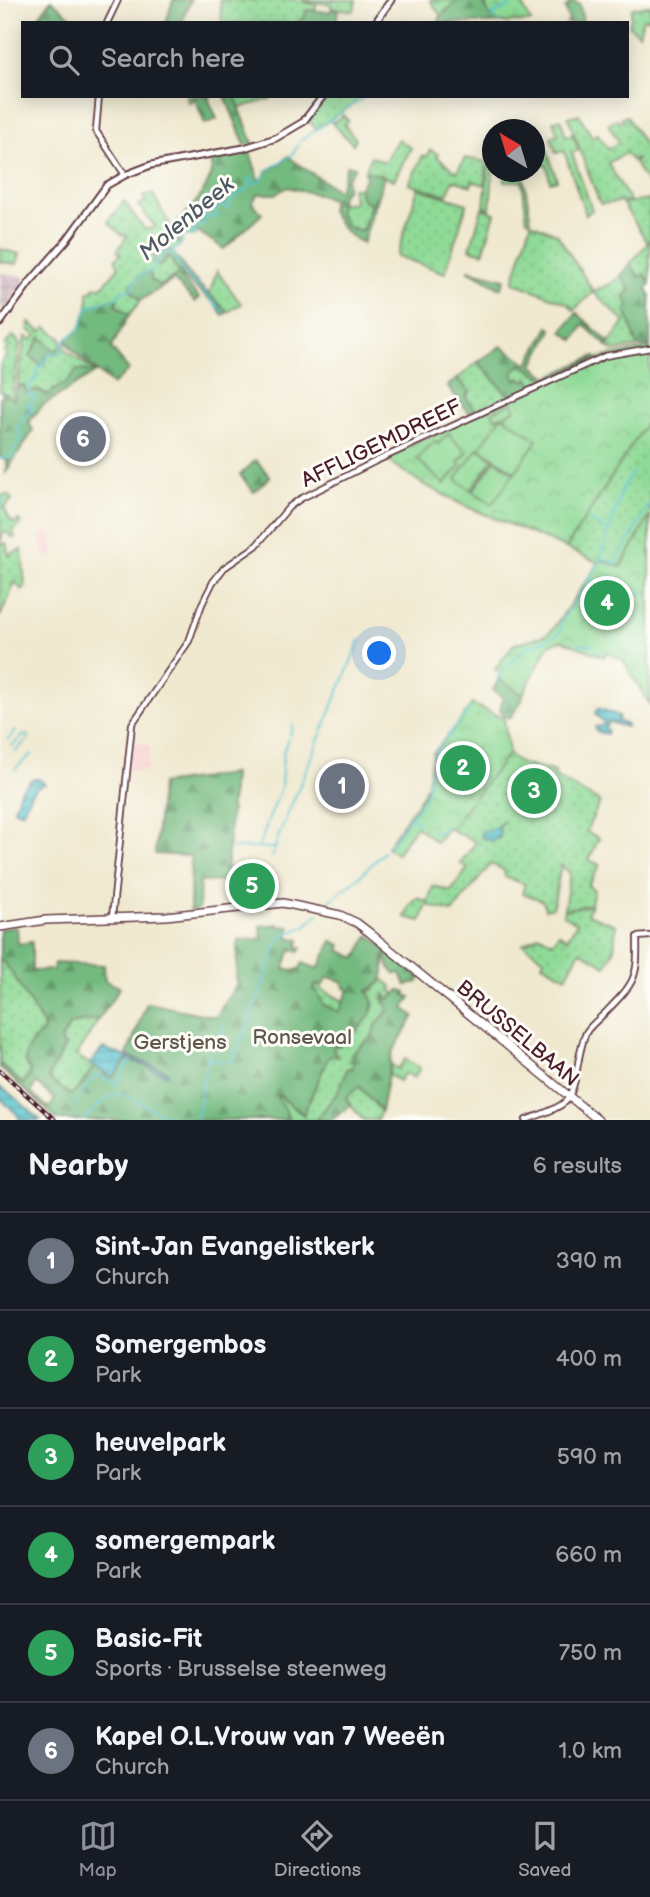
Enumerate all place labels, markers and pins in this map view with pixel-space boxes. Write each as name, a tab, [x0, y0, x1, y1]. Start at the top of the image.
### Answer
pin: 6	[60, 413, 106, 465]
pin: 4	[584, 577, 630, 629]
pin: 2	[440, 742, 486, 794]
pin: 1	[319, 760, 365, 812]
pin: 3	[511, 765, 557, 817]
pin: 5	[229, 860, 275, 912]

